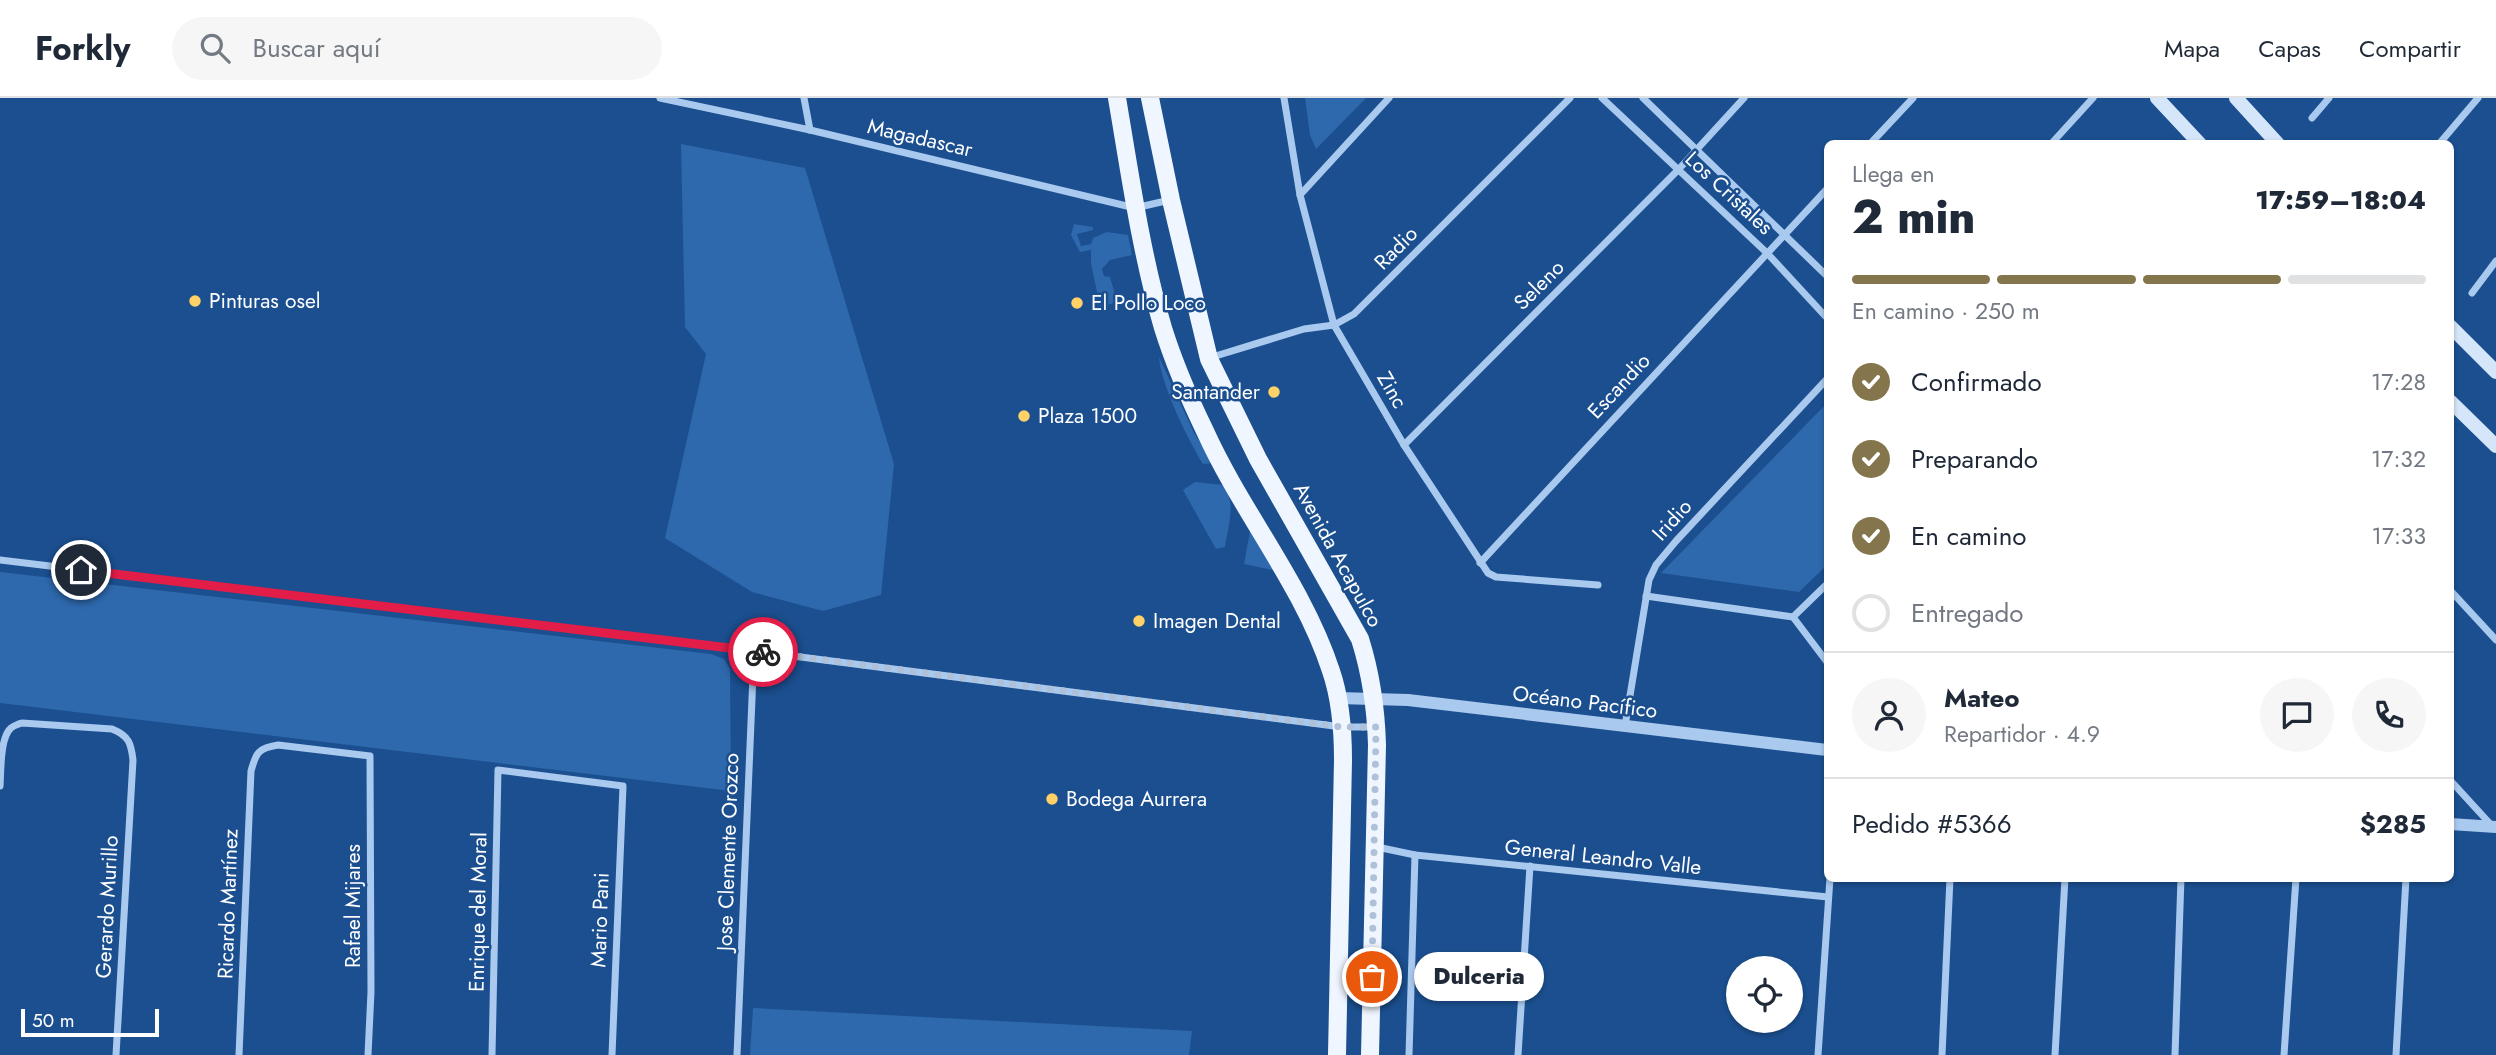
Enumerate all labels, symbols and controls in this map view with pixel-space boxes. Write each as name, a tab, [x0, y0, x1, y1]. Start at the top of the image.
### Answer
search box	[172, 17, 662, 80]
text: Forkly	[35, 25, 130, 72]
icon: search	[196, 29, 234, 67]
text: Buscar aquí	[252, 29, 380, 67]
text: Mapa	[2164, 31, 2220, 66]
text: Capas	[2258, 31, 2321, 66]
text: Compartir	[2359, 31, 2461, 66]
street label: Magadascar	[864, 111, 976, 165]
street label: Los Cristales	[1678, 144, 1780, 242]
text: Llega en	[1852, 157, 1934, 191]
text: 17:59–18:04	[2255, 181, 2426, 219]
text: 2 min	[1852, 184, 1976, 250]
street label: Radio	[1367, 219, 1425, 277]
street label: Seleno	[1507, 253, 1571, 317]
place label: Pinturas osel	[209, 286, 321, 316]
place label: El Pollo Loco	[1091, 288, 1206, 318]
marker: Pinturas osel	[187, 293, 203, 309]
text: En camino · 250 m	[1852, 294, 2040, 328]
marker: El Pollo Loco	[1069, 295, 1085, 311]
street label: Escandio	[1581, 346, 1657, 426]
icon: check	[1852, 363, 1890, 401]
text: Confirmado	[1911, 363, 2042, 401]
text: 17:28	[2371, 365, 2426, 399]
street label: Zinc	[1370, 366, 1414, 414]
place label: Santander	[1171, 377, 1261, 407]
marker: Santander	[1266, 384, 1282, 400]
place label: Plaza 1500	[1038, 401, 1137, 431]
marker: Plaza 1500	[1016, 408, 1032, 424]
icon: check	[1852, 440, 1890, 478]
text: Preparando	[1911, 440, 2038, 478]
text: 17:32	[2371, 442, 2426, 476]
street label: Avenida Acapulco	[1286, 477, 1390, 633]
street label: Iridio	[1645, 493, 1699, 547]
icon: check	[1852, 517, 1890, 555]
text: En camino	[1911, 517, 2027, 555]
text: 17:33	[2372, 519, 2426, 553]
pin	[51, 540, 111, 600]
icon: home	[62, 551, 100, 589]
text: Entregado	[1911, 594, 2023, 632]
place label: Imagen Dental	[1153, 606, 1281, 636]
marker: Imagen Dental	[1131, 613, 1147, 629]
courier	[728, 617, 798, 687]
icon: bike	[744, 633, 782, 671]
street label: Océano Pacífico	[1511, 678, 1659, 726]
button: person	[1852, 678, 1926, 752]
button: chat	[2260, 678, 2334, 752]
button: phone	[2352, 678, 2426, 752]
text: Mateo	[1944, 679, 2020, 717]
text: Repartidor · 4.9	[1944, 717, 2100, 751]
street label: Jose Clemente Orozco	[709, 753, 746, 954]
place label: Bodega Aurrera	[1066, 784, 1207, 814]
marker: Bodega Aurrera	[1044, 791, 1060, 807]
text: Pedido #5366	[1852, 805, 2012, 843]
text: $285	[2360, 805, 2426, 843]
street label: Ricardo Martínez	[210, 828, 246, 980]
street label: Enrique del Moral	[462, 832, 494, 992]
street label: General Leandro Valle	[1503, 832, 1703, 882]
street label: Gerardo Murillo	[88, 835, 126, 979]
street label: Rafael Mijares	[338, 844, 368, 968]
street label: Mario Pani	[583, 872, 617, 968]
pin	[1342, 947, 1402, 1007]
callout: Dulceria	[1414, 952, 1544, 1001]
map controls	[1726, 956, 1803, 1033]
button: locate	[1726, 956, 1803, 1033]
icon: bag	[1353, 958, 1391, 996]
text: Dulceria	[1433, 959, 1525, 993]
scale bar	[21, 1006, 159, 1038]
text: 50 m	[32, 1007, 75, 1034]

